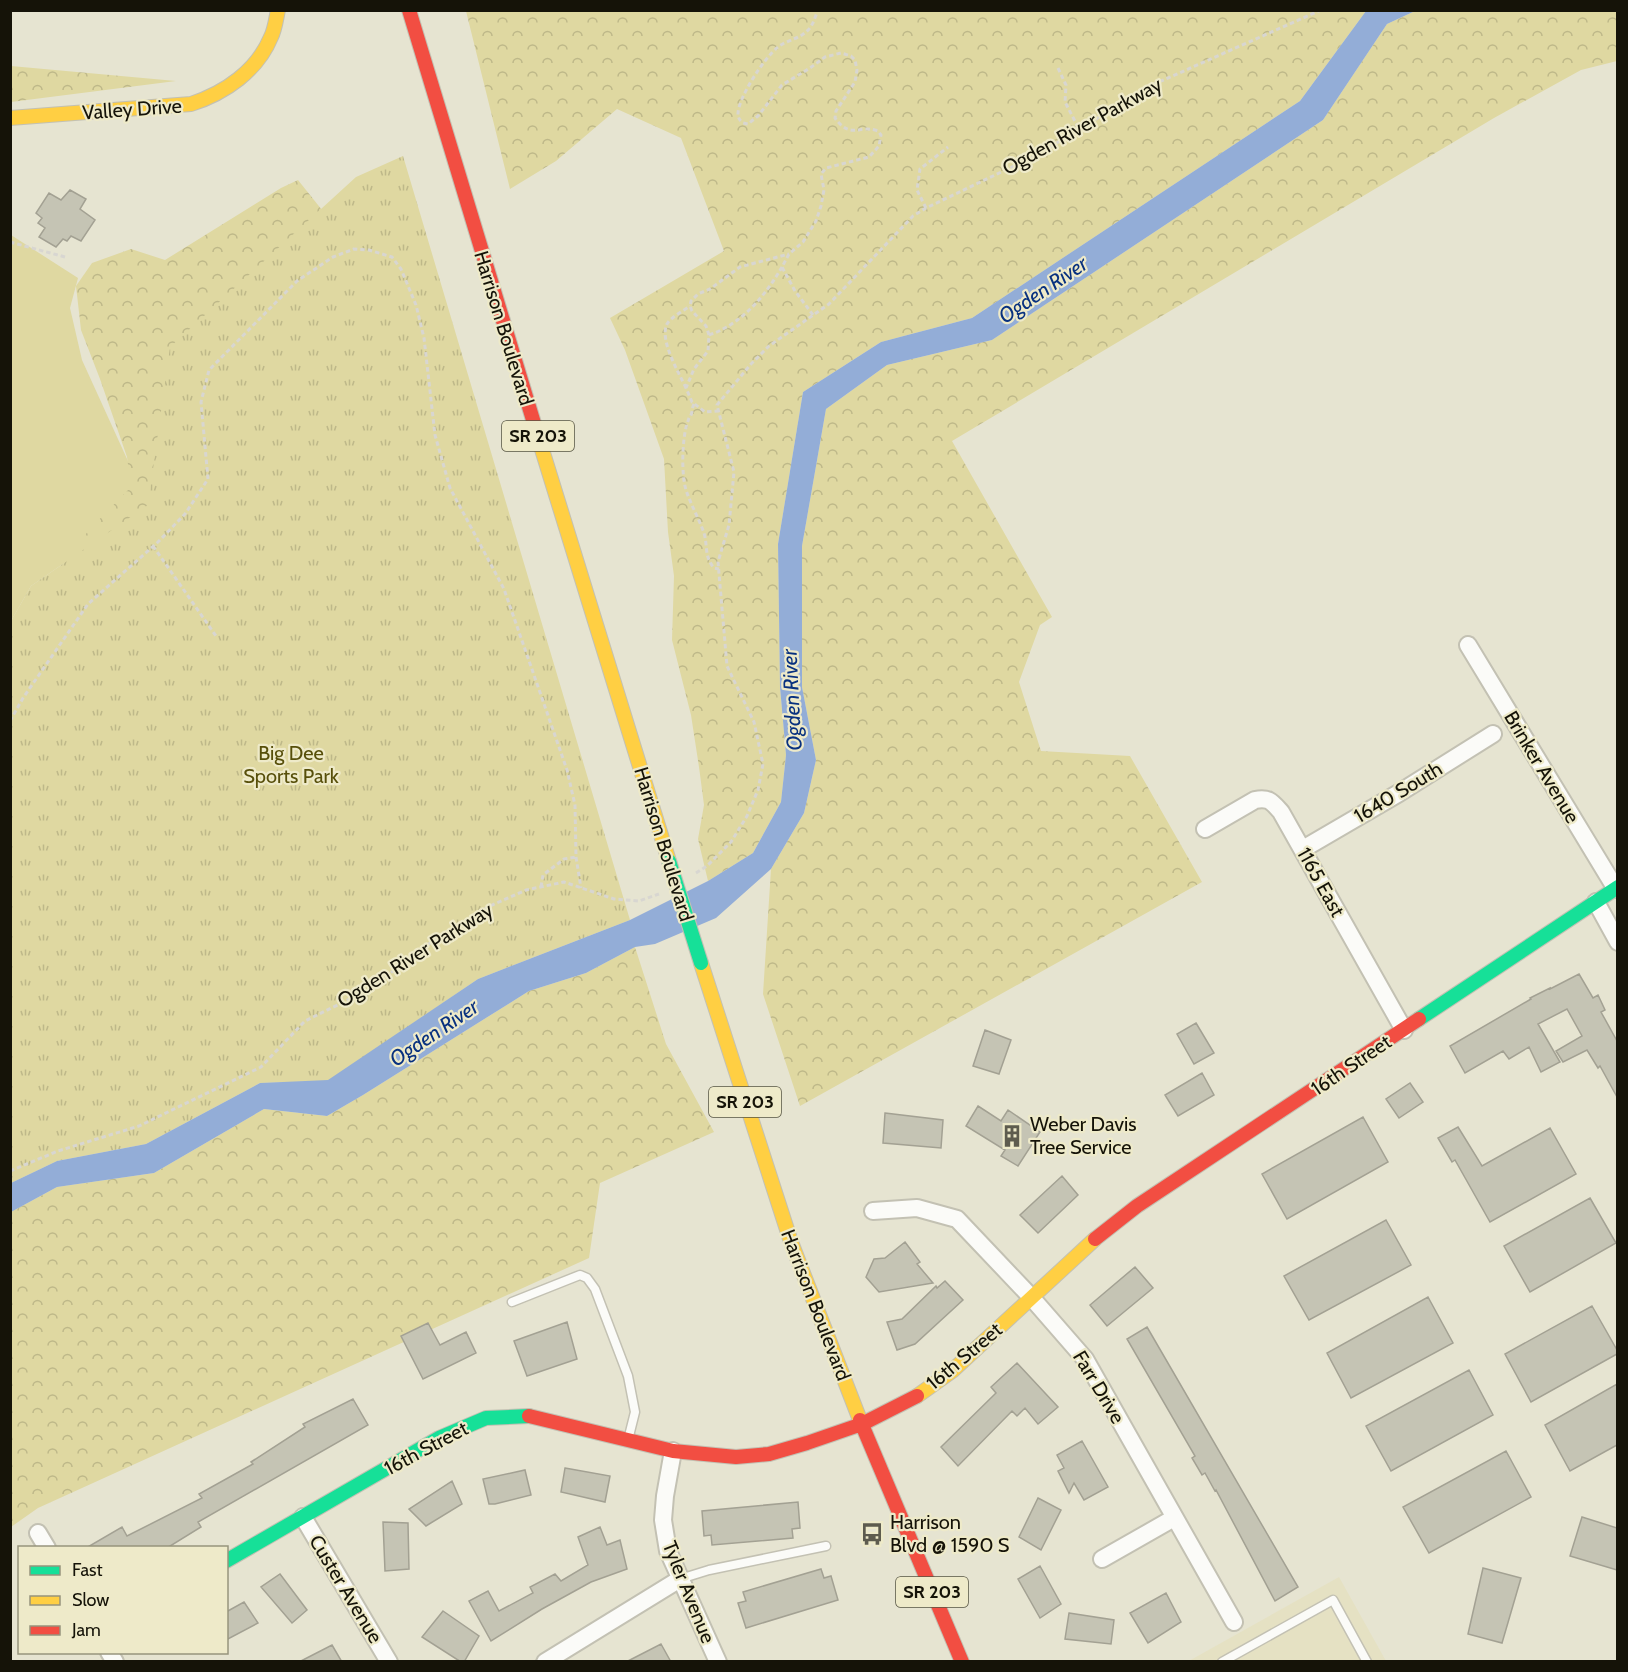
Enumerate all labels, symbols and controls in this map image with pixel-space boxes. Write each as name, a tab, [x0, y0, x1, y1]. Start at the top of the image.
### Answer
street label: Ogden River Parkway	[998, 72, 1166, 180]
street label: Valley Drive	[81, 94, 183, 124]
street label: Harrison Boulevard	[469, 248, 539, 408]
water label: Ogden River	[994, 250, 1093, 328]
road number: SR 203	[502, 421, 574, 451]
water label: Ogden River	[776, 647, 807, 751]
street label: Brinker Avenue	[1499, 707, 1585, 827]
park label: Big Dee Sports Park	[243, 741, 339, 788]
street label: 1640 South	[1350, 756, 1446, 828]
street label: Harrison Boulevard	[629, 764, 699, 924]
street label: 1165 East	[1292, 843, 1350, 921]
street label: Ogden River Parkway	[333, 897, 497, 1013]
water label: Ogden River	[385, 993, 484, 1071]
street label: 16th Street	[1306, 1029, 1396, 1100]
road number: SR 203	[709, 1087, 781, 1117]
place label: Weber Davis Tree Service	[1030, 1112, 1137, 1159]
building icon: Weber Davis Tree Service	[999, 1123, 1025, 1149]
street label: Harrison Boulevard	[776, 1226, 856, 1384]
street label: 16th Street	[921, 1317, 1007, 1395]
street label: Farr Drive	[1068, 1346, 1130, 1428]
street label: 16th Street	[380, 1416, 472, 1480]
place label: Harrison Blvd @ 1590 S	[890, 1510, 1010, 1557]
bus stop icon: Harrison Blvd @ 1590 S	[859, 1521, 885, 1547]
street label: Custer Avenue	[304, 1531, 388, 1647]
street label: Tyler Avenue	[658, 1537, 720, 1647]
legend	[18, 1546, 228, 1654]
text: Fast	[72, 1559, 103, 1581]
road number: SR 203	[896, 1577, 968, 1607]
text: Slow	[72, 1589, 109, 1611]
text: Jam	[71, 1619, 101, 1641]

